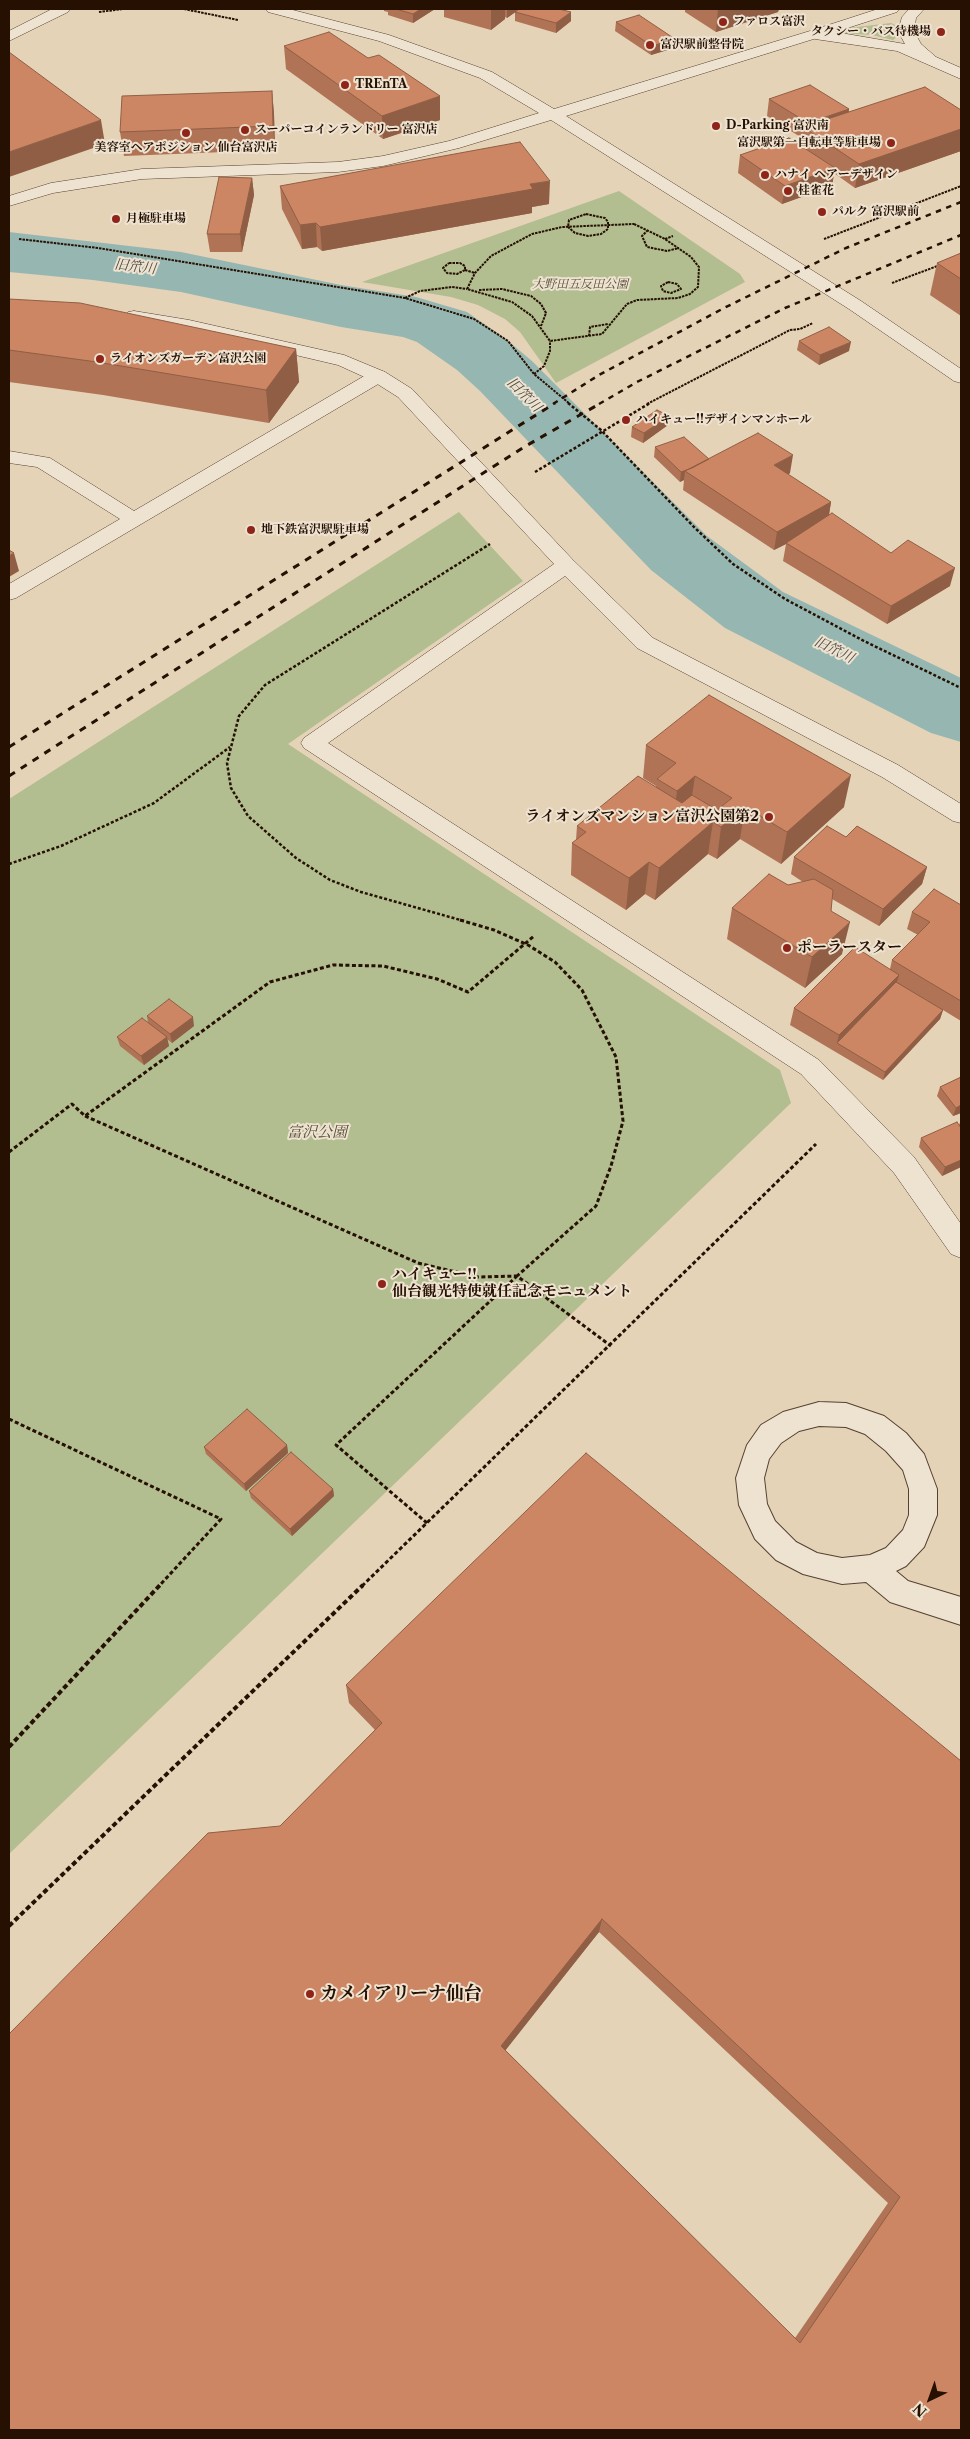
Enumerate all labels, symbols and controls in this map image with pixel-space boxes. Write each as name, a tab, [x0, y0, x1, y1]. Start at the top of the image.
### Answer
place label: ファロス富沢	[733, 15, 805, 29]
marker: ファロス富沢	[717, 16, 729, 28]
place label: タクシー・バス待機場	[811, 25, 931, 39]
marker: タクシー・バス待機場	[935, 26, 947, 38]
place label: 富沢駅前整骨院	[660, 38, 744, 52]
marker: 富沢駅前整骨院	[644, 39, 656, 51]
place label: TREnTA	[355, 78, 407, 92]
marker: TREnTA	[339, 79, 351, 91]
place label: D-Parking 富沢南	[726, 119, 829, 133]
marker: D-Parking 富沢南	[710, 120, 722, 132]
place label: スーパーコインランドリー 富沢店	[255, 123, 437, 137]
marker: スーパーコインランドリー 富沢店	[239, 124, 251, 136]
marker: 美容室ヘアポジション 仙台富沢店	[180, 127, 192, 139]
place label: 富沢駅第一自転車等駐車場	[737, 136, 881, 150]
marker: 富沢駅第一自転車等駐車場	[885, 137, 897, 149]
place label: 美容室ヘアポジション 仙台富沢店	[94, 141, 278, 155]
place label: ハナイ ヘアーデザイン	[775, 168, 898, 182]
marker: ハナイ ヘアーデザイン	[759, 169, 771, 181]
place label: 桂雀花	[798, 184, 834, 198]
marker: 桂雀花	[782, 185, 794, 197]
place label: パルク 富沢駅前	[832, 205, 919, 219]
marker: パルク 富沢駅前	[816, 206, 828, 218]
place label: 月極駐車場	[126, 212, 186, 226]
marker: 月極駐車場	[110, 213, 122, 225]
water label: 旧笊川	[113, 256, 157, 278]
park label: 大野田五反田公園	[532, 278, 628, 292]
place label: ライオンズガーデン富沢公園	[110, 352, 266, 366]
marker: ライオンズガーデン富沢公園	[94, 353, 106, 365]
water label: 旧笊川	[503, 374, 545, 416]
place label: ハイキュー!!デザインマンホール	[636, 413, 812, 427]
marker: ハイキュー!!デザインマンホール	[620, 414, 632, 426]
place label: 地下鉄富沢駅駐車場	[261, 523, 369, 537]
marker: 地下鉄富沢駅駐車場	[245, 524, 257, 536]
water label: 旧笊川	[811, 633, 857, 667]
place label: ライオンズマンション富沢公園第2	[525, 808, 759, 826]
marker: ライオンズマンション富沢公園第2	[763, 811, 775, 823]
place label: ポーラースター	[797, 939, 902, 957]
marker: ポーラースター	[781, 942, 793, 954]
park label: 富沢公園	[287, 1124, 347, 1142]
place label: ハイキュー‼ 仙台観光特使就任記念モニュメント	[392, 1266, 632, 1301]
marker: ハイキュー‼ 仙台観光特使就任記念モニュメント	[376, 1278, 388, 1290]
place label: カメイアリーナ仙台	[320, 1983, 482, 2005]
marker: カメイアリーナ仙台	[304, 1988, 316, 2000]
north arrow	[905, 2374, 955, 2424]
text: N	[909, 2399, 931, 2421]

